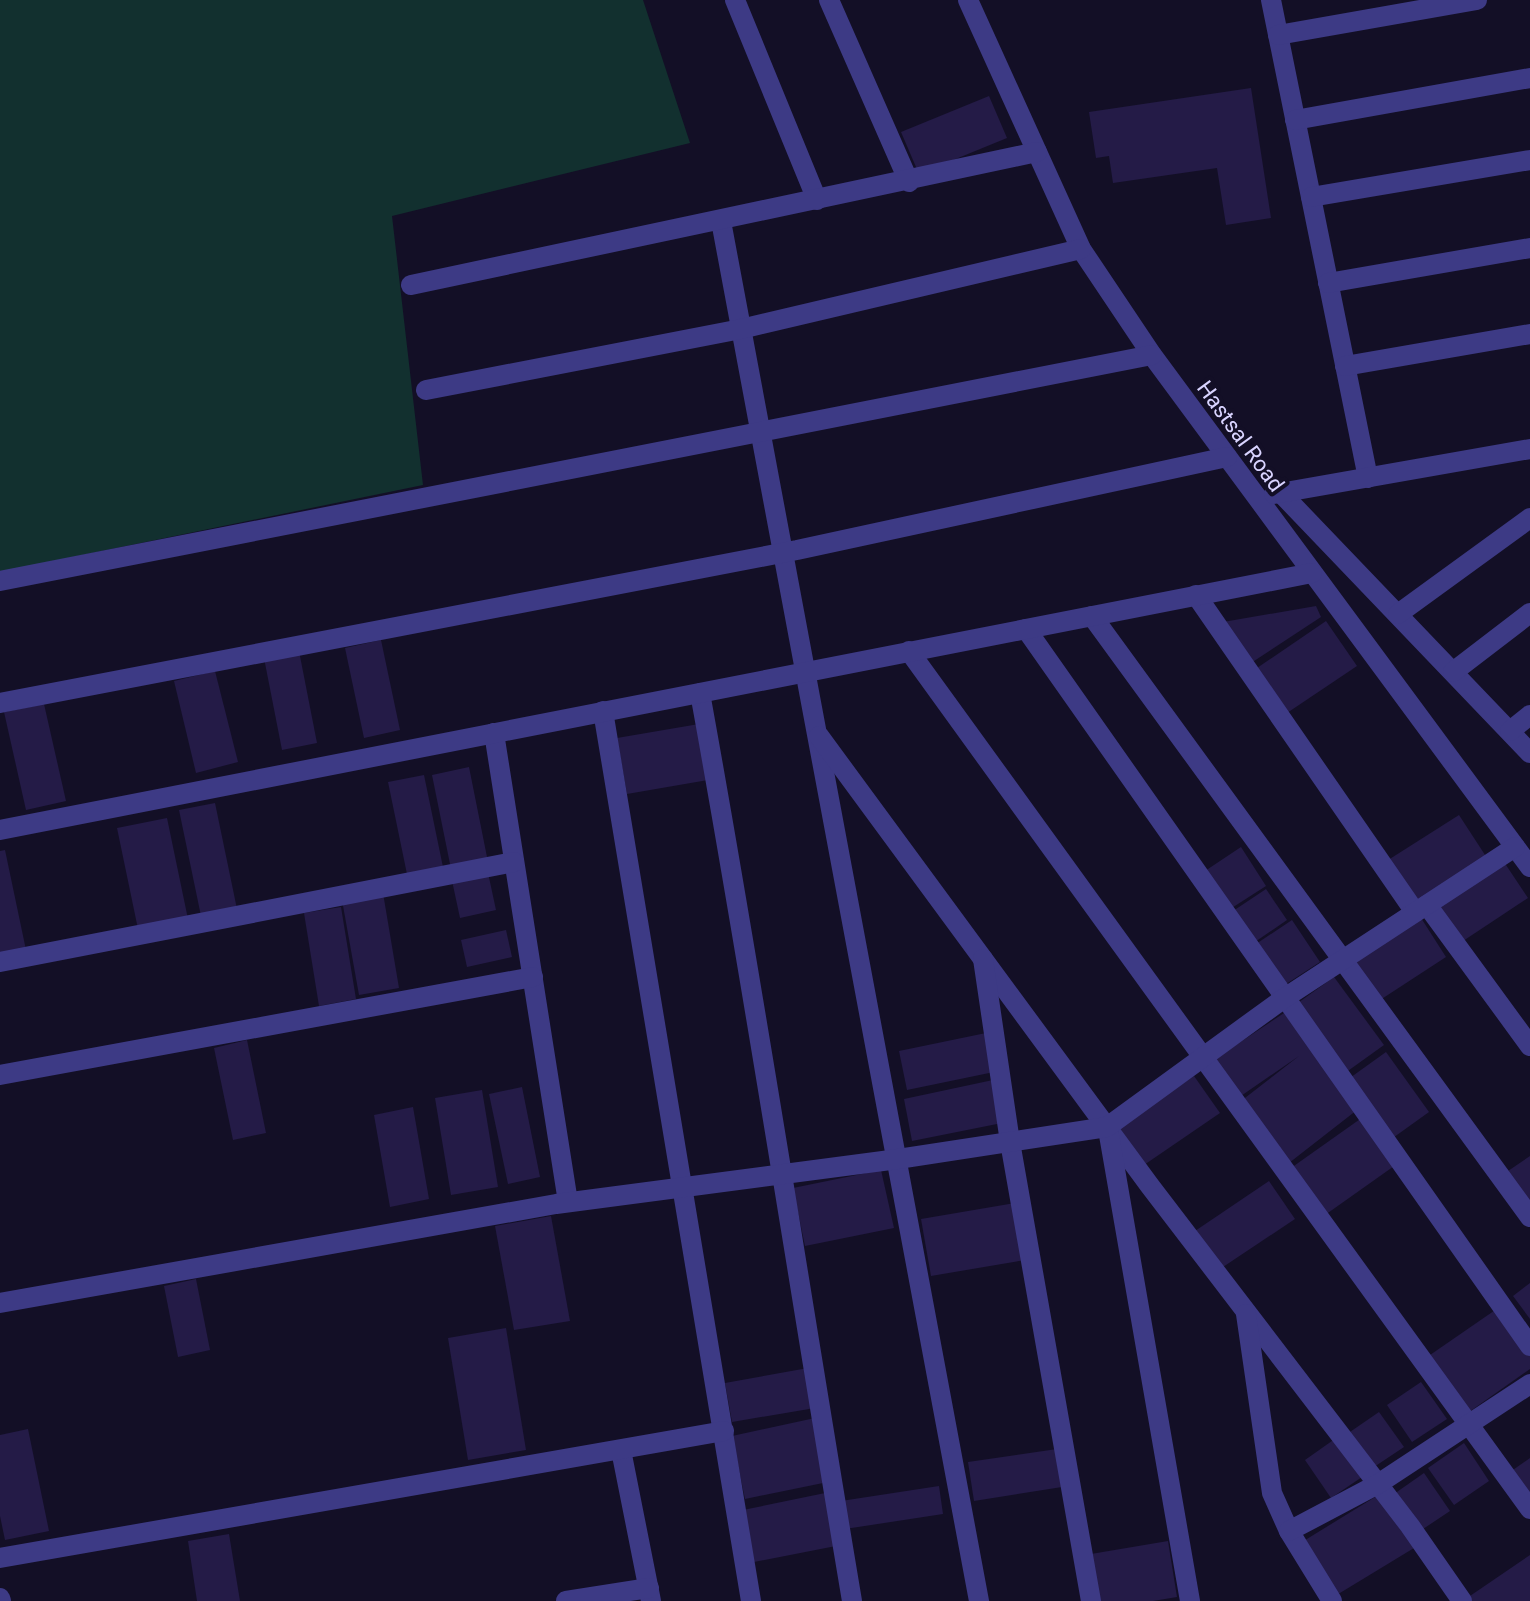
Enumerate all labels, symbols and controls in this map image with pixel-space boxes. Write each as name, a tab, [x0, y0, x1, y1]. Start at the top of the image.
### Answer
street label: Hastsal Road	[1192, 376, 1289, 497]

